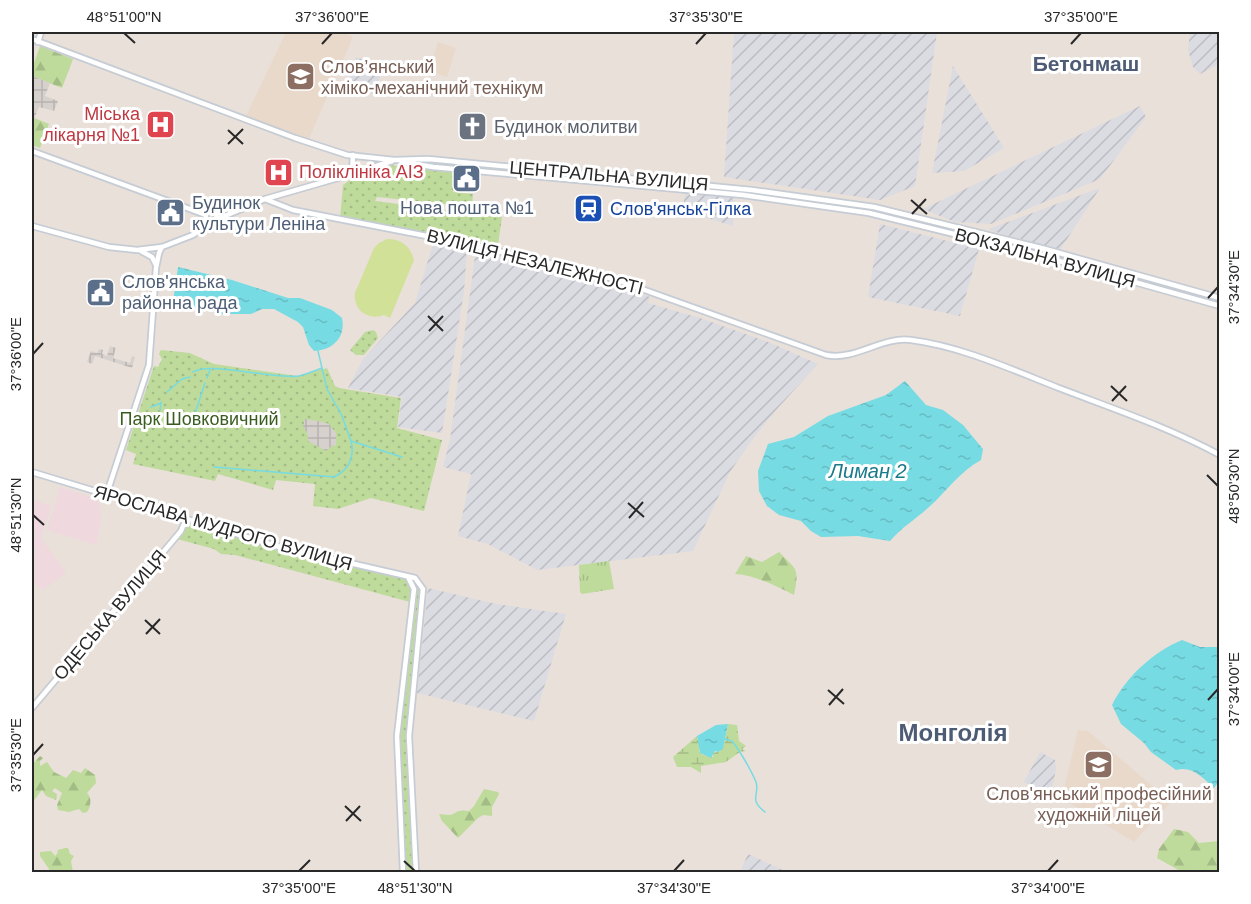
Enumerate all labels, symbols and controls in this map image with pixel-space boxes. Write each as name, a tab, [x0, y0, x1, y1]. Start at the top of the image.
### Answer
text: 48°51'00"N	[86, 8, 162, 25]
text: 37°36'00"E	[295, 8, 369, 25]
text: 37°35'30"E	[669, 8, 743, 25]
text: 37°35'00"E	[1044, 8, 1118, 25]
district label: Бетонмаш	[1033, 52, 1139, 75]
place label: Слов’янський хіміко-механічний технікум	[321, 57, 543, 98]
school or university icon: Слов’янський хіміко-механічний технікум	[284, 61, 316, 93]
place label: Міська лікарня №1	[43, 104, 141, 145]
hospital icon: Міська лікарня №1	[145, 108, 177, 140]
church icon: Будинок молитви	[457, 111, 489, 143]
place label: Будинок молитви	[494, 117, 638, 137]
hospital icon: Поліклініка АІЗ	[262, 156, 294, 188]
street label: ЦЕНТРАЛЬНА ВУЛИЦЯ	[509, 157, 709, 195]
place label: Поліклініка АІЗ	[299, 162, 424, 182]
public building icon: Нова пошта №1	[451, 163, 483, 195]
place label: Будинок культури Леніна	[192, 193, 326, 234]
station icon: Слов'янськ-Гілка	[573, 193, 605, 225]
public building icon: Будинок культури Леніна	[155, 197, 187, 229]
place label: Нова пошта №1	[400, 198, 534, 218]
place label: Слов'янськ-Гілка	[610, 199, 752, 219]
street label: ВОКЗАЛЬНА ВУЛИЦЯ	[953, 224, 1137, 292]
street label: ВУЛИЦЯ НЕЗАЛЕЖНОСТІ	[425, 225, 645, 299]
text: 37°34'30"E	[1225, 250, 1242, 324]
place label: Слов'янська районна рада	[122, 272, 239, 313]
public building icon: Слов'янська районна рада	[85, 276, 117, 308]
text: 37°36'00"E	[7, 317, 24, 391]
park label: Парк Шовковичний	[119, 409, 279, 429]
text: 48°50'30"N	[1225, 448, 1242, 524]
water label: Лиман 2	[827, 460, 907, 482]
text: 48°51'30"N	[7, 477, 24, 553]
street label: ЯРОСЛАВА МУДРОГО ВУЛИЦЯ	[92, 481, 354, 575]
street label: ОДЕСЬКА ВУЛИЦЯ	[50, 546, 170, 684]
text: 37°34'00"E	[1225, 652, 1242, 726]
text: 37°35'30"E	[7, 718, 24, 792]
district label: Монголія	[899, 719, 1007, 746]
school or university icon: Слов'янський професійний художній ліцей	[1083, 749, 1115, 781]
place label: Слов'янський професійний художній ліцей	[986, 784, 1212, 825]
text: 37°35'00"E	[262, 879, 336, 896]
text: 48°51'30"N	[377, 879, 453, 896]
text: 37°34'30"E	[637, 879, 711, 896]
text: 37°34'00"E	[1011, 879, 1085, 896]

